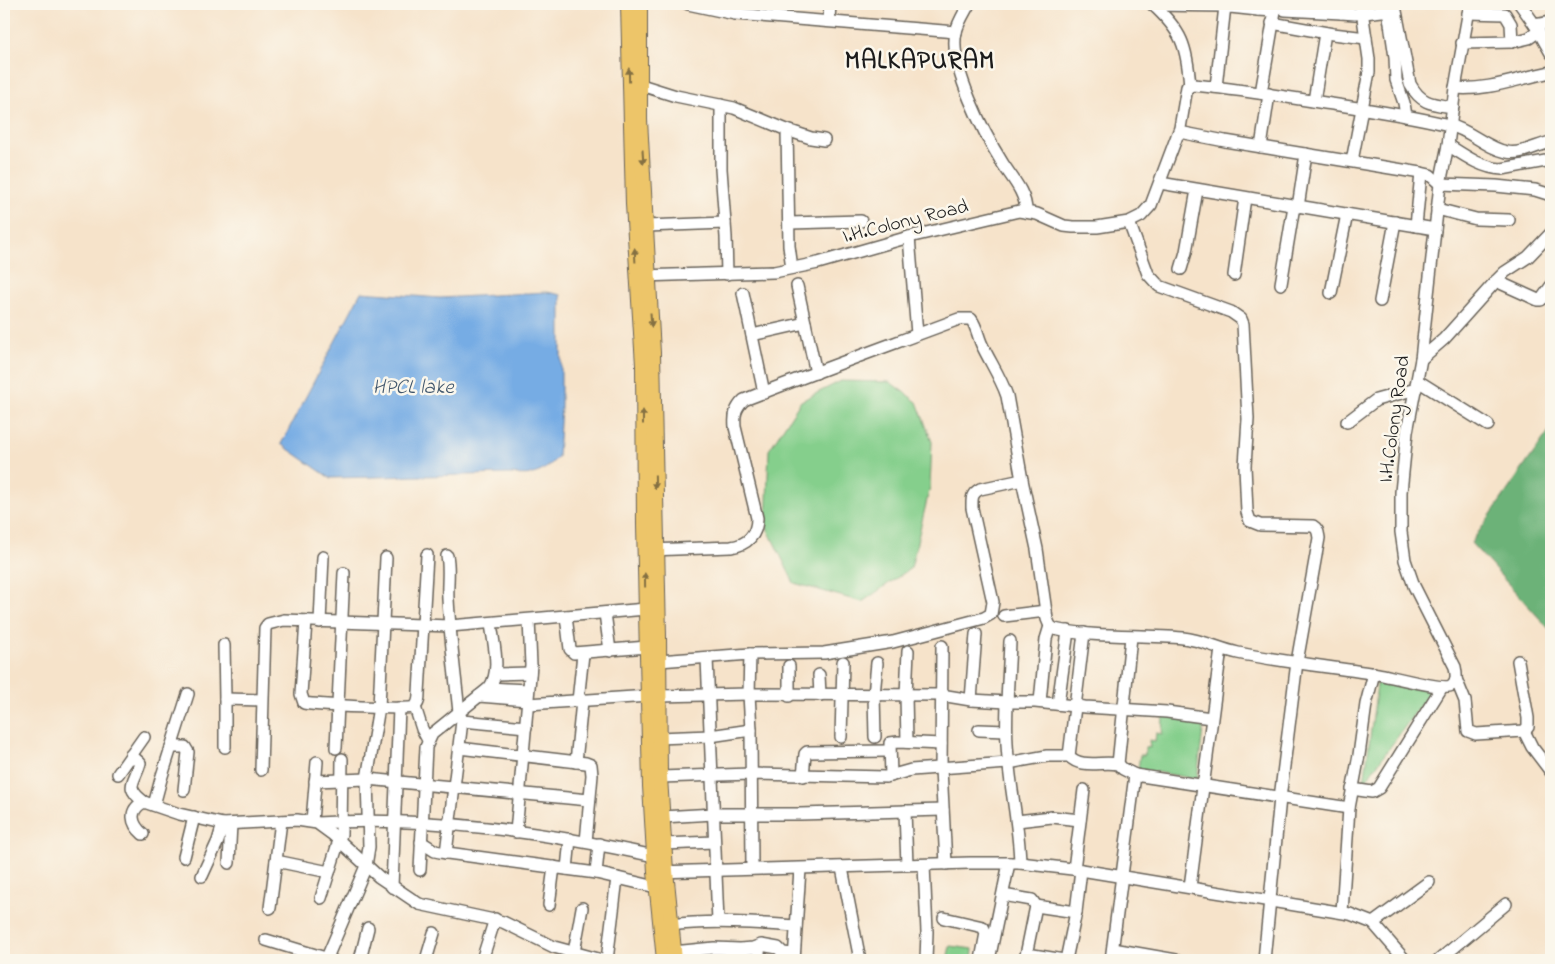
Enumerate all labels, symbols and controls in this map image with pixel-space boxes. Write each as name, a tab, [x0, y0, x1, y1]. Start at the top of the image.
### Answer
district label: MALKAPURAM	[845, 44, 995, 80]
one-way arrow	[625, 67, 633, 83]
one-way arrow	[640, 150, 648, 166]
street label: I.H.Colony Road	[840, 193, 971, 252]
one-way arrow	[631, 247, 639, 263]
one-way arrow	[647, 312, 655, 328]
street label: I.H.Colony Road	[1372, 354, 1419, 485]
water label: HPCL lake	[372, 373, 455, 403]
one-way arrow	[639, 409, 647, 425]
one-way arrow	[651, 474, 659, 490]
one-way arrow	[641, 571, 649, 587]

